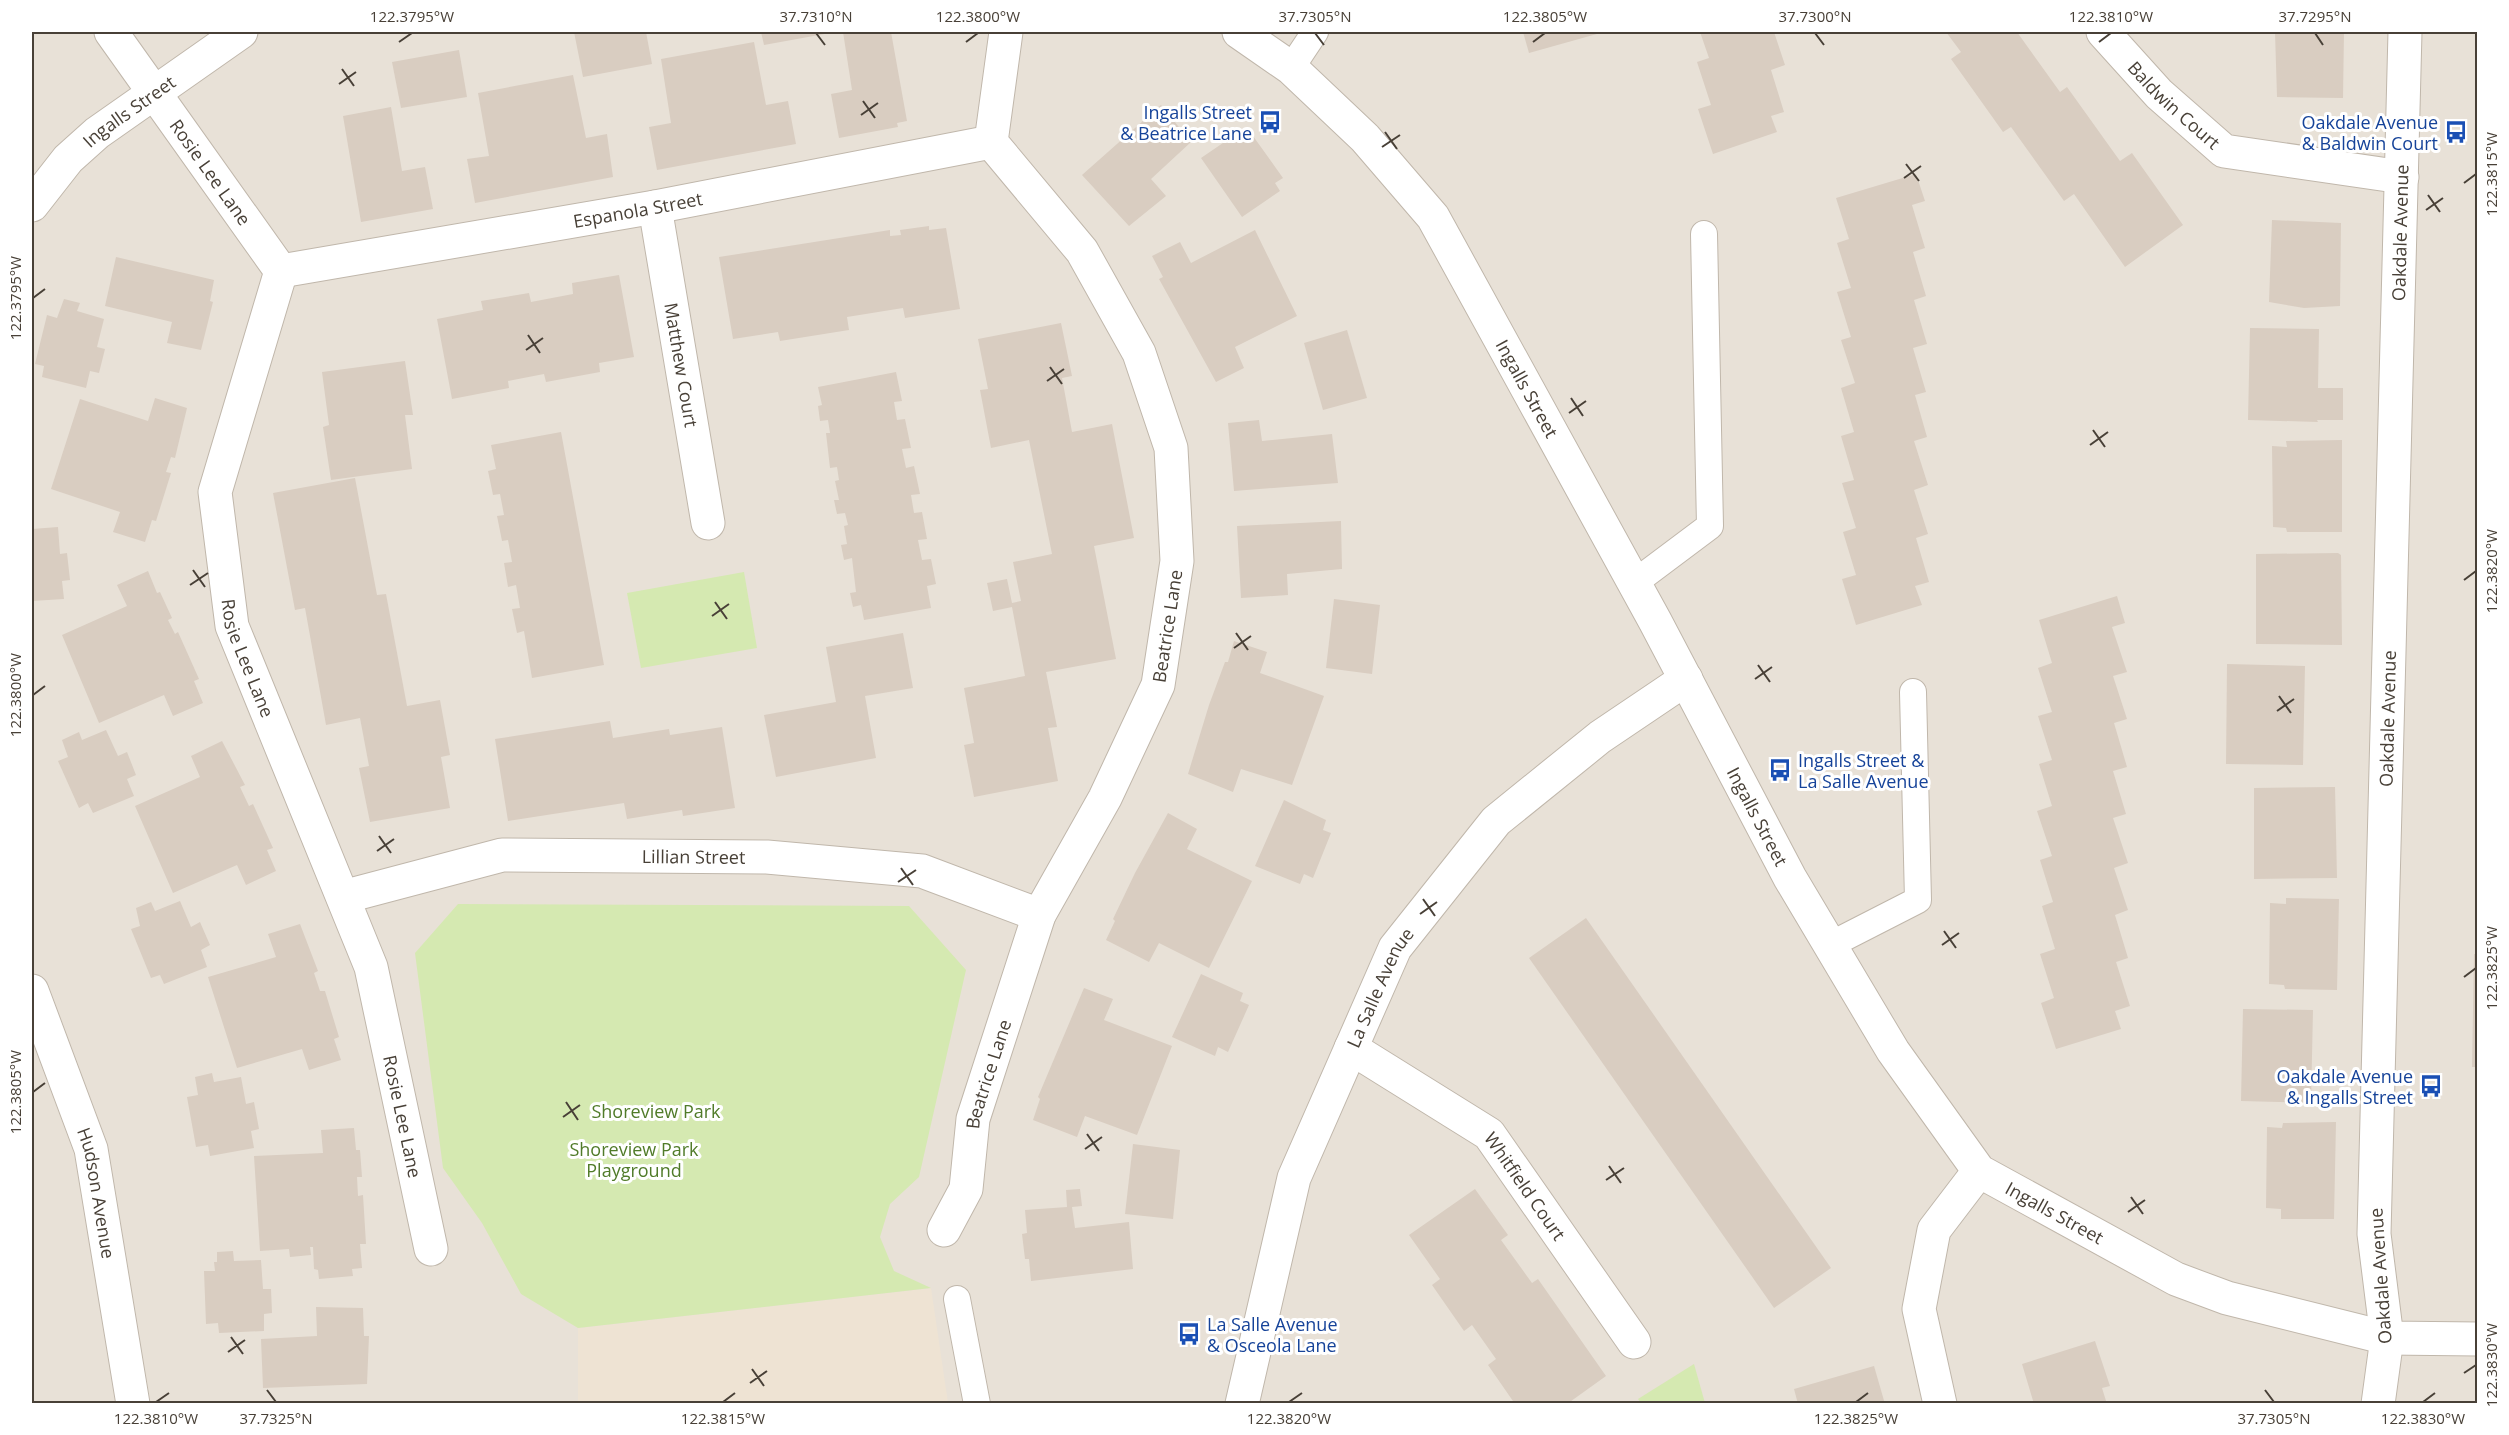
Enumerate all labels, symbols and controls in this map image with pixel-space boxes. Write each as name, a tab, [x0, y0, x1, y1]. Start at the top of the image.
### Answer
text: 122.3795°W	[370, 6, 454, 26]
text: 37.7310°N	[779, 6, 853, 26]
text: 122.3800°W	[936, 6, 1020, 26]
text: 37.7305°N	[1278, 6, 1352, 26]
text: 122.3805°W	[1503, 6, 1587, 26]
text: 37.7300°N	[1778, 6, 1852, 26]
text: 122.3810°W	[2069, 6, 2153, 26]
text: 37.7295°N	[2278, 6, 2352, 26]
street label: Baldwin Court	[2123, 56, 2225, 154]
street label: Ingalls Street	[77, 70, 180, 152]
place label: Ingalls Street & Beatrice Lane	[1120, 100, 1252, 145]
bus stop icon: Ingalls Street & Beatrice Lane	[1257, 109, 1283, 135]
place label: Oakdale Avenue & Baldwin Court	[2302, 110, 2438, 155]
street label: Rosie Lee Lane	[165, 114, 257, 230]
bus stop icon: Oakdale Avenue & Baldwin Court	[2443, 119, 2469, 145]
text: 122.3815°W	[2481, 132, 2501, 216]
street label: Oakdale Avenue	[2386, 164, 2414, 301]
street label: Espanola Street	[571, 186, 704, 233]
text: 122.3795°W	[5, 256, 25, 340]
street label: Matthew Court	[659, 301, 704, 429]
street label: Ingalls Street	[1491, 335, 1564, 442]
text: 122.3820°W	[2481, 529, 2501, 613]
street label: Beatrice Lane	[1147, 568, 1188, 684]
street label: Rosie Lee Lane	[217, 597, 280, 721]
street label: Oakdale Avenue	[2374, 650, 2401, 787]
text: 122.3800°W	[5, 653, 25, 737]
place label: Ingalls Street & La Salle Avenue	[1798, 748, 1928, 793]
bus stop icon: Ingalls Street & La Salle Avenue	[1767, 757, 1793, 783]
street label: Ingalls Street	[1722, 763, 1793, 870]
street label: Lillian Street	[642, 844, 745, 869]
street label: La Salle Avenue	[1341, 922, 1419, 1051]
text: 122.3825°W	[2481, 926, 2501, 1010]
street label: Beatrice Lane	[960, 1016, 1016, 1130]
text: 122.3805°W	[5, 1050, 25, 1134]
street label: Rosie Lee Lane	[378, 1053, 428, 1180]
place label: Oakdale Avenue & Ingalls Street	[2277, 1064, 2413, 1109]
bus stop icon: Oakdale Avenue & Ingalls Street	[2418, 1073, 2444, 1099]
park label: Shoreview Park	[591, 1099, 721, 1123]
street label: Hudson Avenue	[72, 1124, 121, 1260]
street label: Whitfield Court	[1479, 1127, 1571, 1245]
park label: Shoreview Park Playground	[569, 1137, 699, 1182]
street label: Ingalls Street	[2001, 1176, 2108, 1249]
street label: Oakdale Avenue	[2363, 1207, 2397, 1345]
place label: La Salle Avenue & Osceola Lane	[1207, 1312, 1337, 1357]
bus stop icon: La Salle Avenue & Osceola Lane	[1176, 1321, 1202, 1347]
text: 122.3830°W	[2481, 1323, 2501, 1407]
text: 122.3810°W	[114, 1408, 198, 1428]
text: 37.7325°N	[239, 1408, 313, 1428]
text: 122.3815°W	[681, 1408, 765, 1428]
text: 122.3820°W	[1247, 1408, 1331, 1428]
text: 122.3825°W	[1814, 1408, 1898, 1428]
text: 37.7305°N	[2237, 1408, 2311, 1428]
text: 122.3830°W	[2381, 1408, 2465, 1428]

